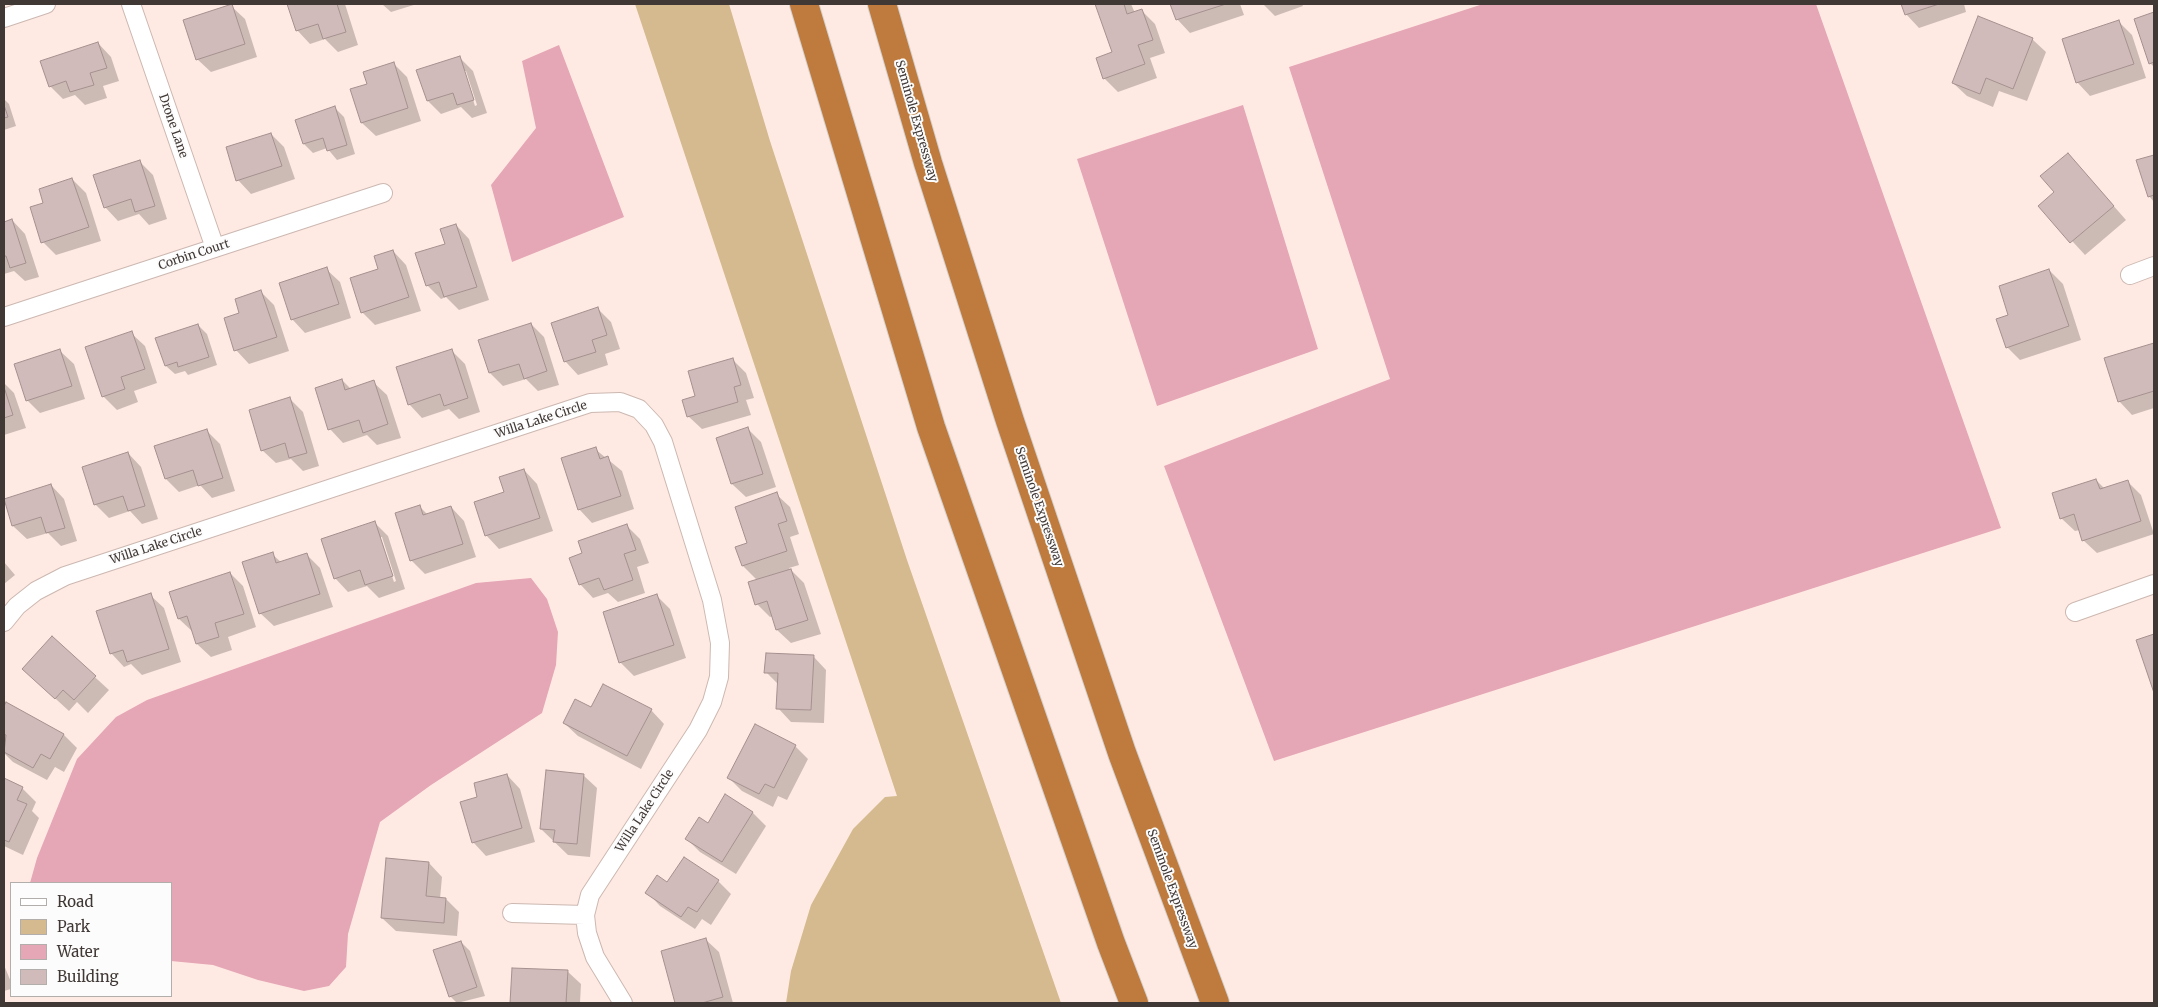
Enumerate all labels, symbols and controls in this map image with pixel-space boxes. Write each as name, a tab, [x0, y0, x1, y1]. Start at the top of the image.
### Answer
street label: Seminole Expressway	[892, 59, 940, 183]
street label: Drone Lane	[155, 92, 191, 160]
street label: Corbin Court	[157, 237, 231, 273]
street label: Willa Lake Circle	[493, 398, 589, 442]
street label: Seminole Expressway	[1012, 445, 1066, 569]
street label: Willa Lake Circle	[108, 524, 204, 568]
street label: Willa Lake Circle	[613, 767, 677, 855]
street label: Seminole Expressway	[1144, 827, 1200, 951]
legend	[10, 882, 172, 997]
text: Road	[57, 892, 93, 911]
text: Park	[57, 917, 90, 936]
text: Water	[57, 942, 99, 961]
text: Building	[57, 967, 119, 986]

